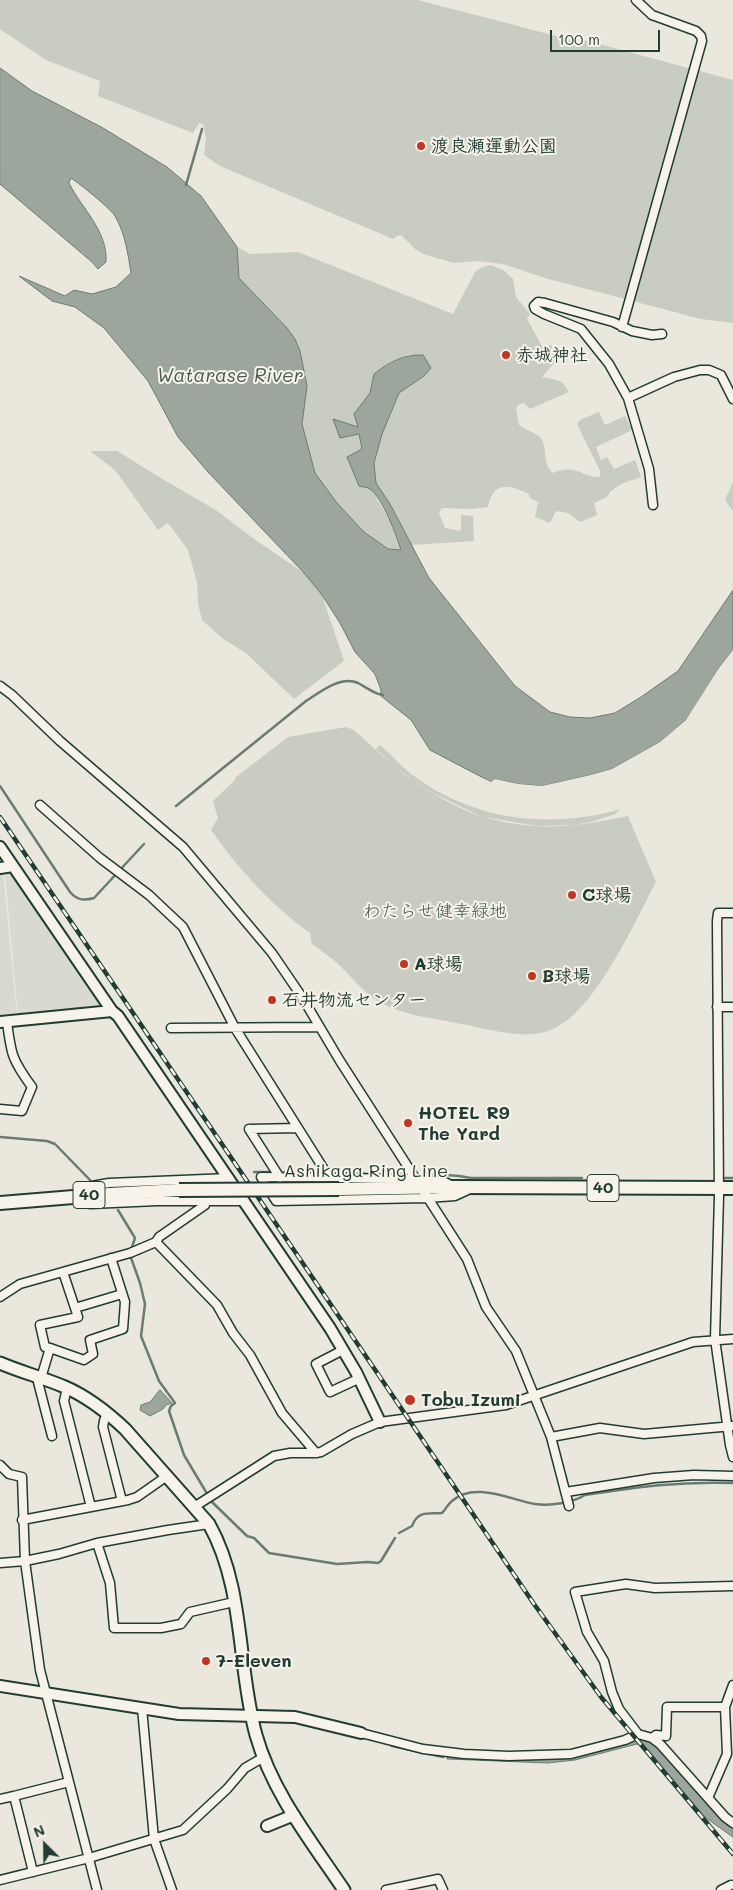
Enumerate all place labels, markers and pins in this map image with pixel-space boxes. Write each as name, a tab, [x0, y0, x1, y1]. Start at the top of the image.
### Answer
place label: 渡良瀬運動公園	[431, 135, 557, 157]
marker: 渡良瀬運動公園	[415, 140, 427, 152]
place label: 赤城神社	[516, 344, 588, 366]
marker: 赤城神社	[500, 349, 512, 361]
place label: C球場	[582, 884, 631, 906]
marker: C球場	[566, 889, 578, 901]
place label: A球場	[414, 953, 463, 975]
marker: A球場	[398, 958, 410, 970]
place label: B球場	[542, 965, 590, 987]
marker: B球場	[526, 970, 538, 982]
place label: 石井物流センター	[282, 989, 426, 1011]
marker: 石井物流センター	[266, 994, 278, 1006]
place label: HOTEL R9 The Yard	[418, 1102, 509, 1144]
marker: HOTEL R9 The Yard	[402, 1117, 414, 1129]
place label: Tobu Izumi	[421, 1389, 521, 1411]
marker: Tobu Izumi	[403, 1393, 417, 1407]
place label: 7-Eleven	[216, 1650, 292, 1672]
marker: 7-Eleven	[200, 1655, 212, 1667]

